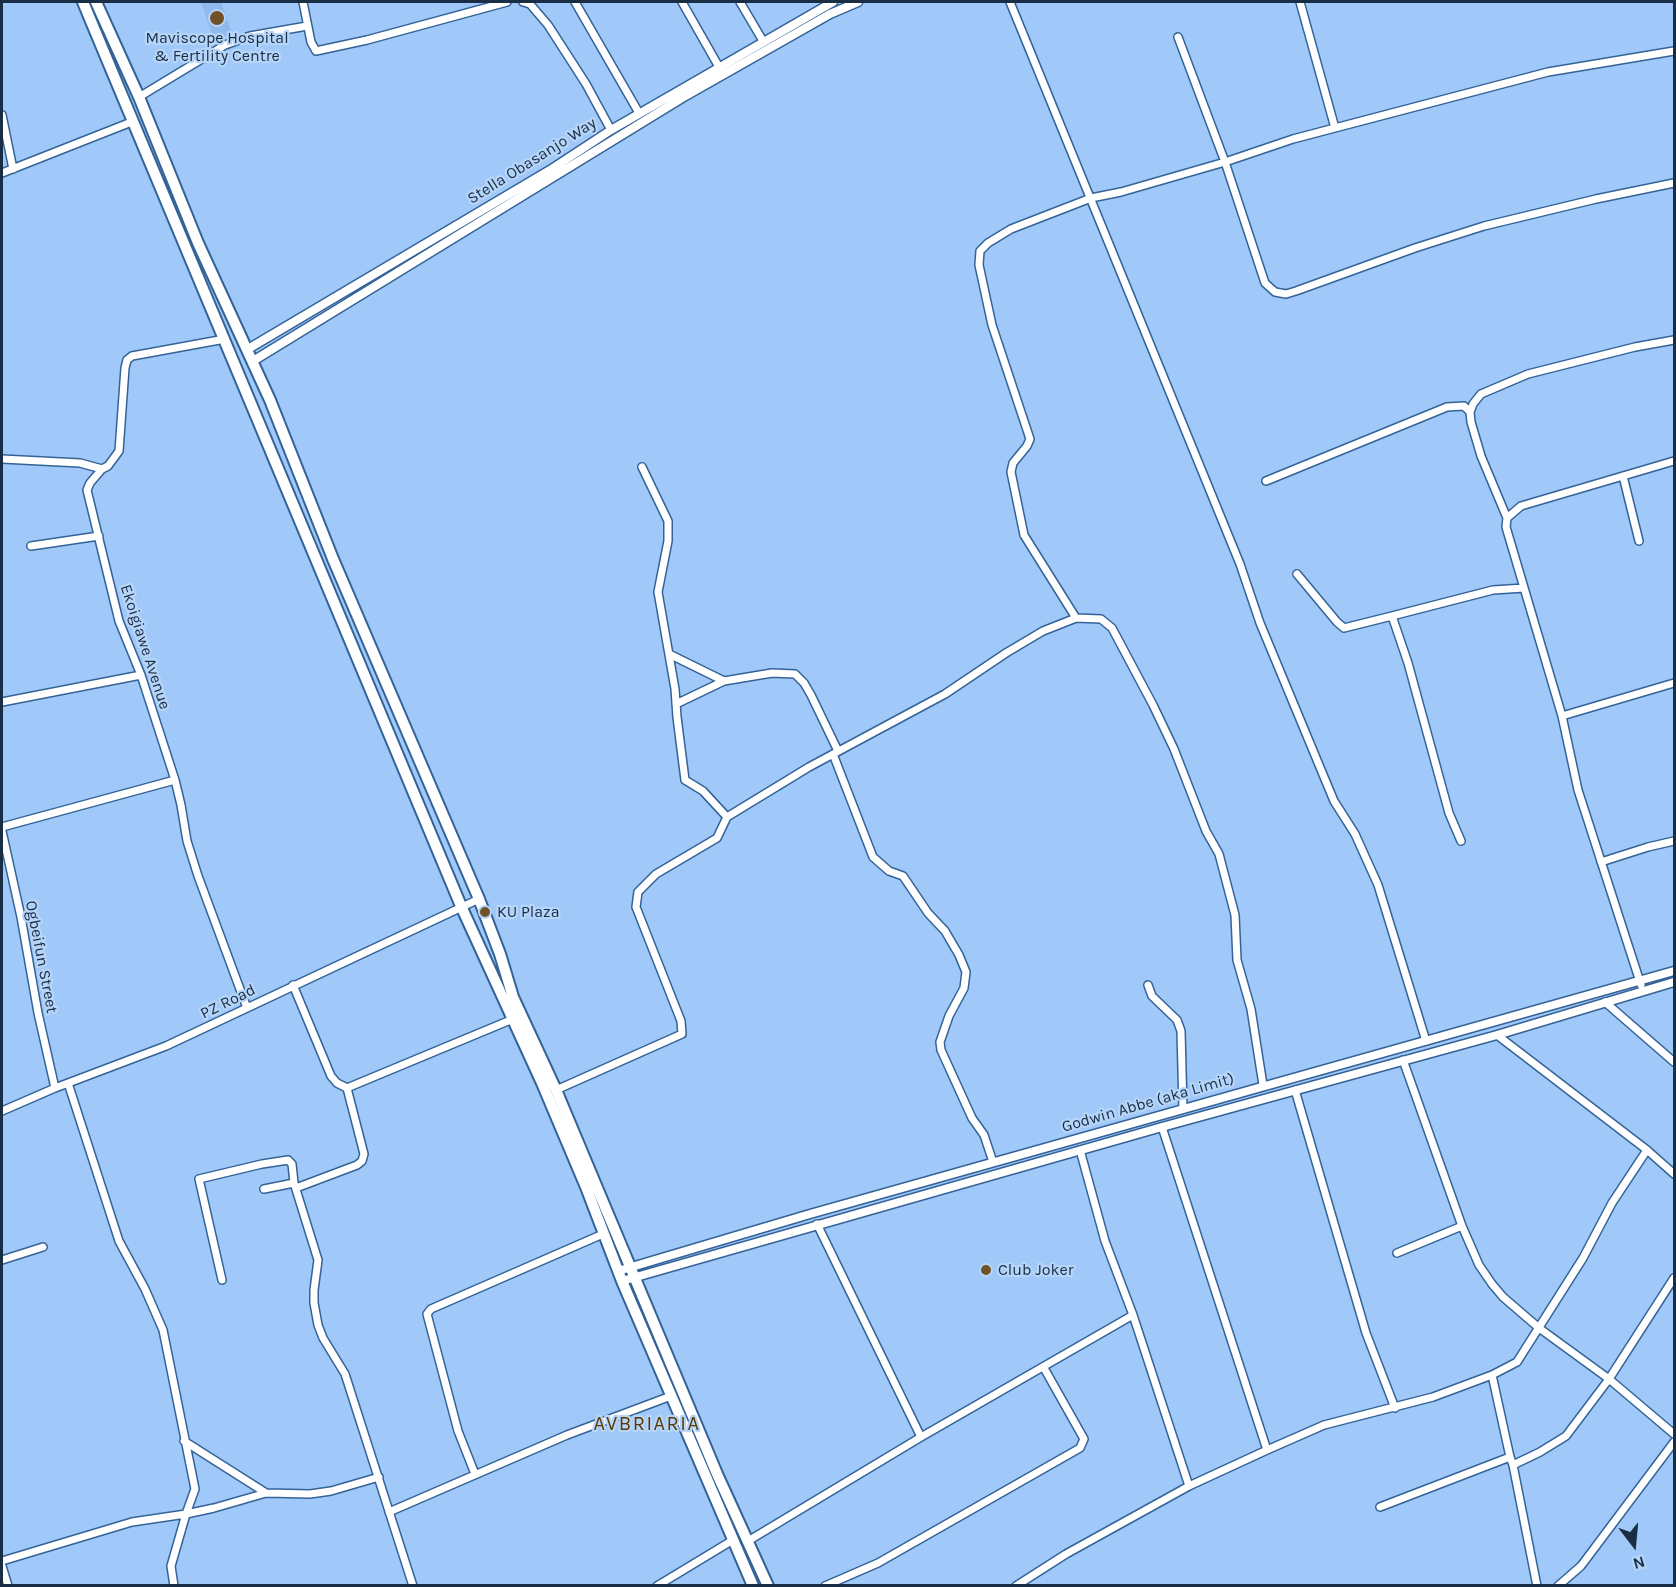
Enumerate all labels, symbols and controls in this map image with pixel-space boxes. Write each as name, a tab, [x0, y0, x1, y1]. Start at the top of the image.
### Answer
marker: Maviscope Hospital & Fertility Centre	[208, 9, 226, 27]
place label: Maviscope Hospital & Fertility Centre	[145, 28, 289, 66]
street label: Stella Obasanjo Way	[464, 113, 600, 209]
street label: Ekoigiawe Avenue	[116, 582, 174, 712]
street label: Ogbeifun Street	[21, 899, 61, 1015]
place label: KU Plaza	[497, 902, 560, 922]
marker: KU Plaza	[478, 905, 492, 919]
street label: PZ Road	[197, 980, 259, 1024]
street label: Godwin Abbe (aka Limit)	[1060, 1069, 1236, 1137]
place label: Club Joker	[998, 1260, 1073, 1280]
marker: Club Joker	[979, 1263, 993, 1277]
district label: AVBRIARIA	[594, 1412, 700, 1436]
north arrow	[1604, 1515, 1664, 1575]
text: N	[1631, 1552, 1647, 1573]

